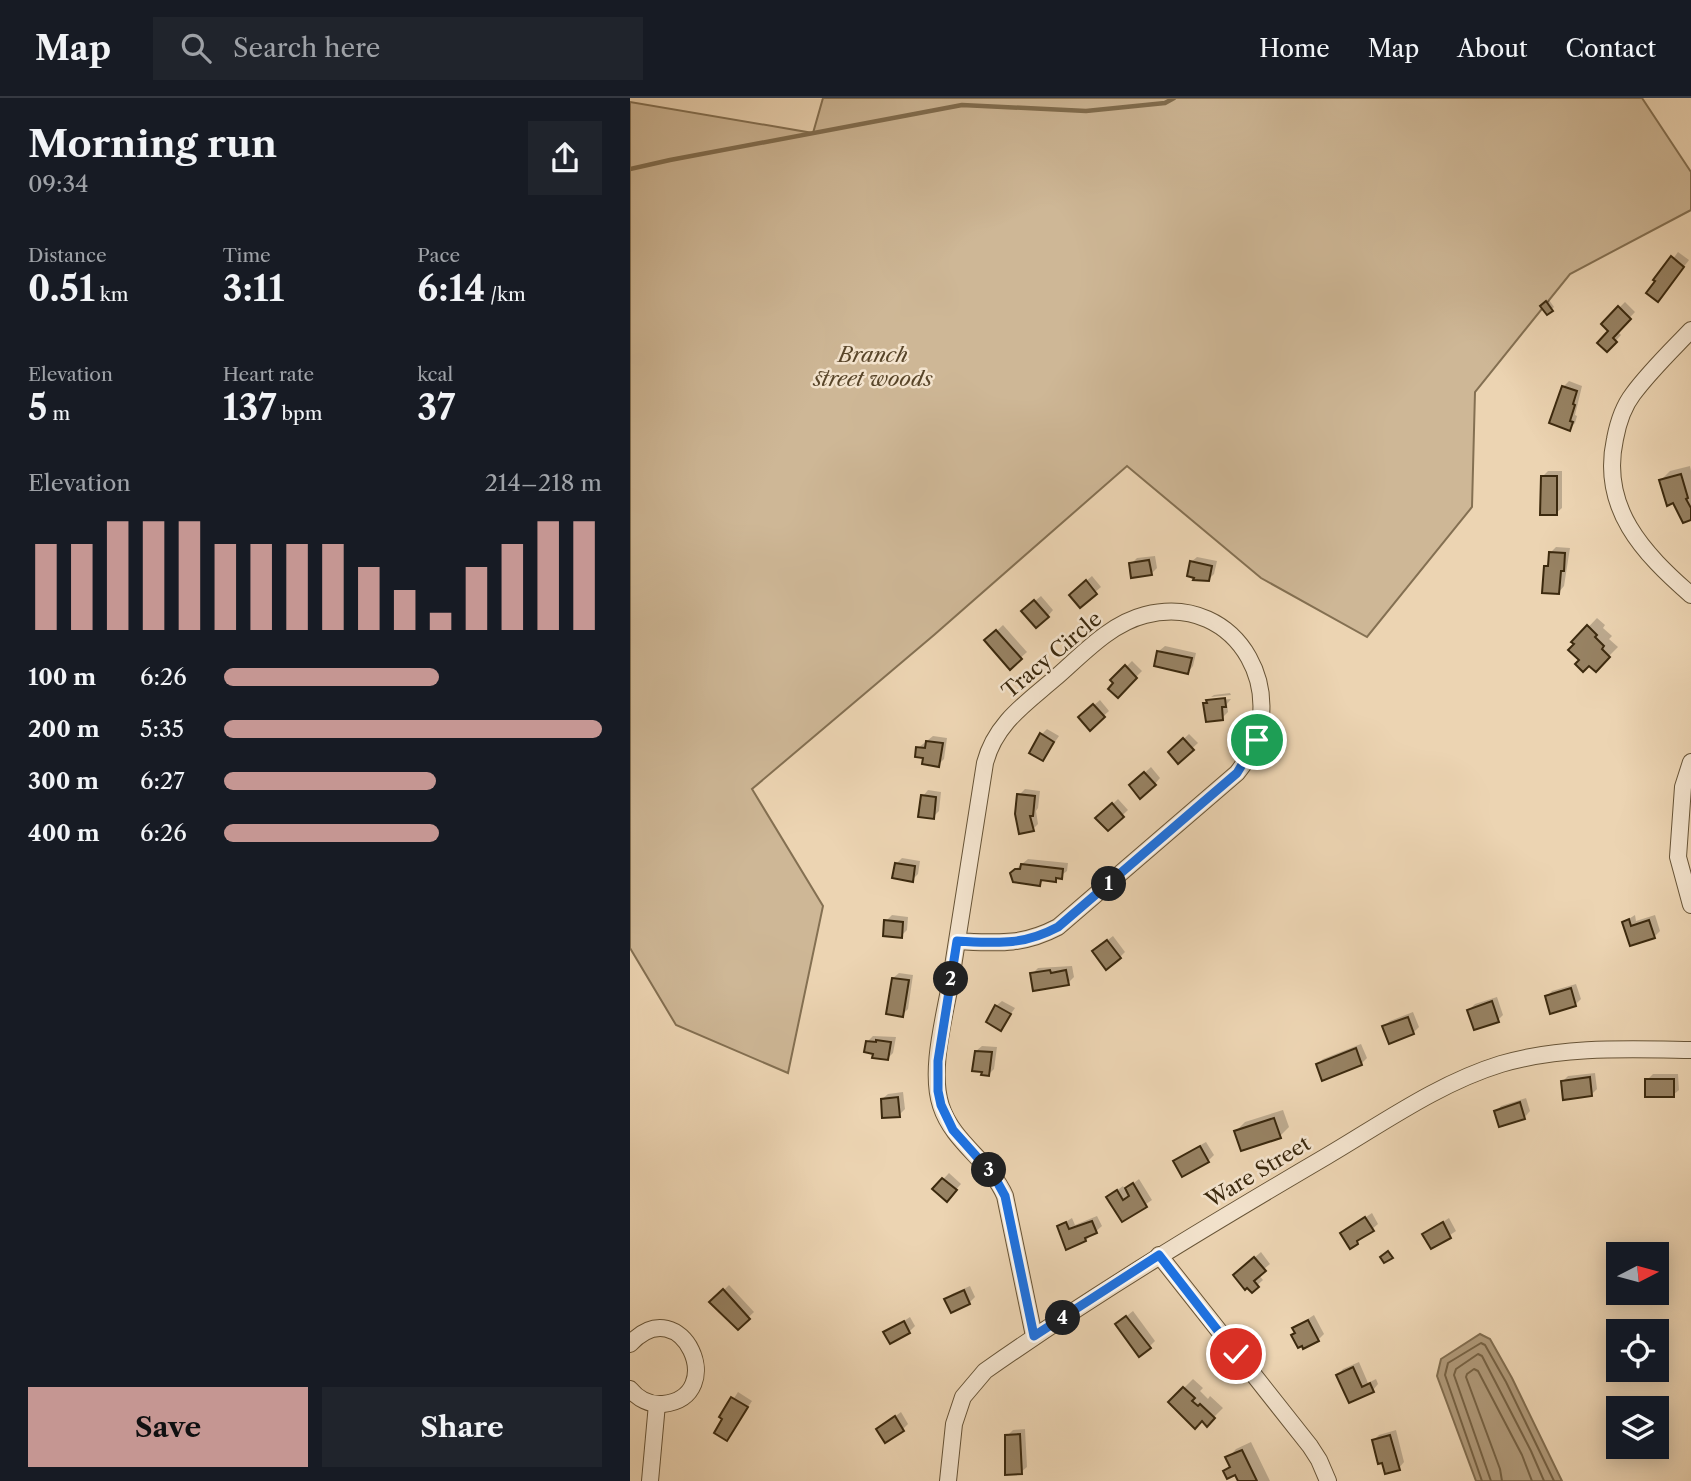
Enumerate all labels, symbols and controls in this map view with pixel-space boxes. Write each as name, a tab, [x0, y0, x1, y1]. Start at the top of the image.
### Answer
search box	[153, 17, 643, 80]
text: Map	[35, 28, 111, 69]
icon: search	[177, 29, 215, 67]
text: Search here	[233, 32, 380, 64]
text: Home	[1259, 34, 1330, 63]
text: Map	[1368, 34, 1419, 63]
text: About	[1457, 34, 1528, 63]
text: Contact	[1566, 34, 1656, 63]
text: Morning run	[28, 120, 277, 167]
button: share	[528, 121, 602, 195]
text: 09:34	[28, 170, 88, 198]
text: Distance	[28, 244, 107, 267]
text: Time	[223, 244, 271, 267]
text: Pace	[417, 244, 460, 267]
text: 0.51	[28, 267, 95, 310]
text: 3:11	[223, 267, 284, 310]
text: 6:14	[417, 267, 485, 310]
text: km	[95, 283, 128, 306]
text: /km	[485, 283, 526, 306]
park label: Branch street woods	[812, 342, 933, 391]
text: Elevation	[28, 363, 113, 386]
text: Heart rate	[223, 363, 314, 386]
text: kcal	[417, 363, 453, 386]
text: 5	[28, 386, 47, 429]
text: 137	[223, 386, 276, 429]
text: 37	[417, 386, 455, 429]
text: m	[47, 402, 70, 425]
text: bpm	[276, 402, 322, 425]
text: Elevation	[28, 469, 131, 497]
text: 214–218 m	[485, 469, 602, 497]
street label: Tracy Circle	[997, 606, 1106, 703]
text: 100 m	[28, 663, 96, 691]
text: 6:26	[140, 663, 187, 691]
pin	[1227, 710, 1287, 770]
text: 200 m	[28, 715, 100, 743]
text: 5:35	[140, 715, 184, 743]
icon: arrive	[1238, 721, 1276, 759]
text: 300 m	[28, 767, 99, 795]
text: 6:27	[140, 767, 184, 795]
text: 400 m	[28, 819, 100, 847]
text: 6:26	[140, 819, 187, 847]
pin: 1	[1092, 866, 1126, 902]
text: 1	[1104, 872, 1113, 895]
pin: 2	[934, 962, 968, 996]
text: 2	[945, 967, 956, 990]
street label: Ware Street	[1200, 1130, 1315, 1213]
pin: 3	[972, 1152, 1006, 1188]
text: 3	[983, 1158, 994, 1181]
north arrow	[1606, 1242, 1670, 1306]
map controls	[1606, 1242, 1669, 1459]
pin: 4	[1046, 1300, 1080, 1336]
text: 4	[1057, 1306, 1068, 1329]
button: locate	[1606, 1319, 1669, 1382]
pin	[1206, 1324, 1266, 1384]
icon: check	[1217, 1335, 1255, 1373]
button: Save	[28, 1387, 308, 1467]
button: Share	[322, 1387, 602, 1467]
button: layers	[1606, 1396, 1669, 1459]

